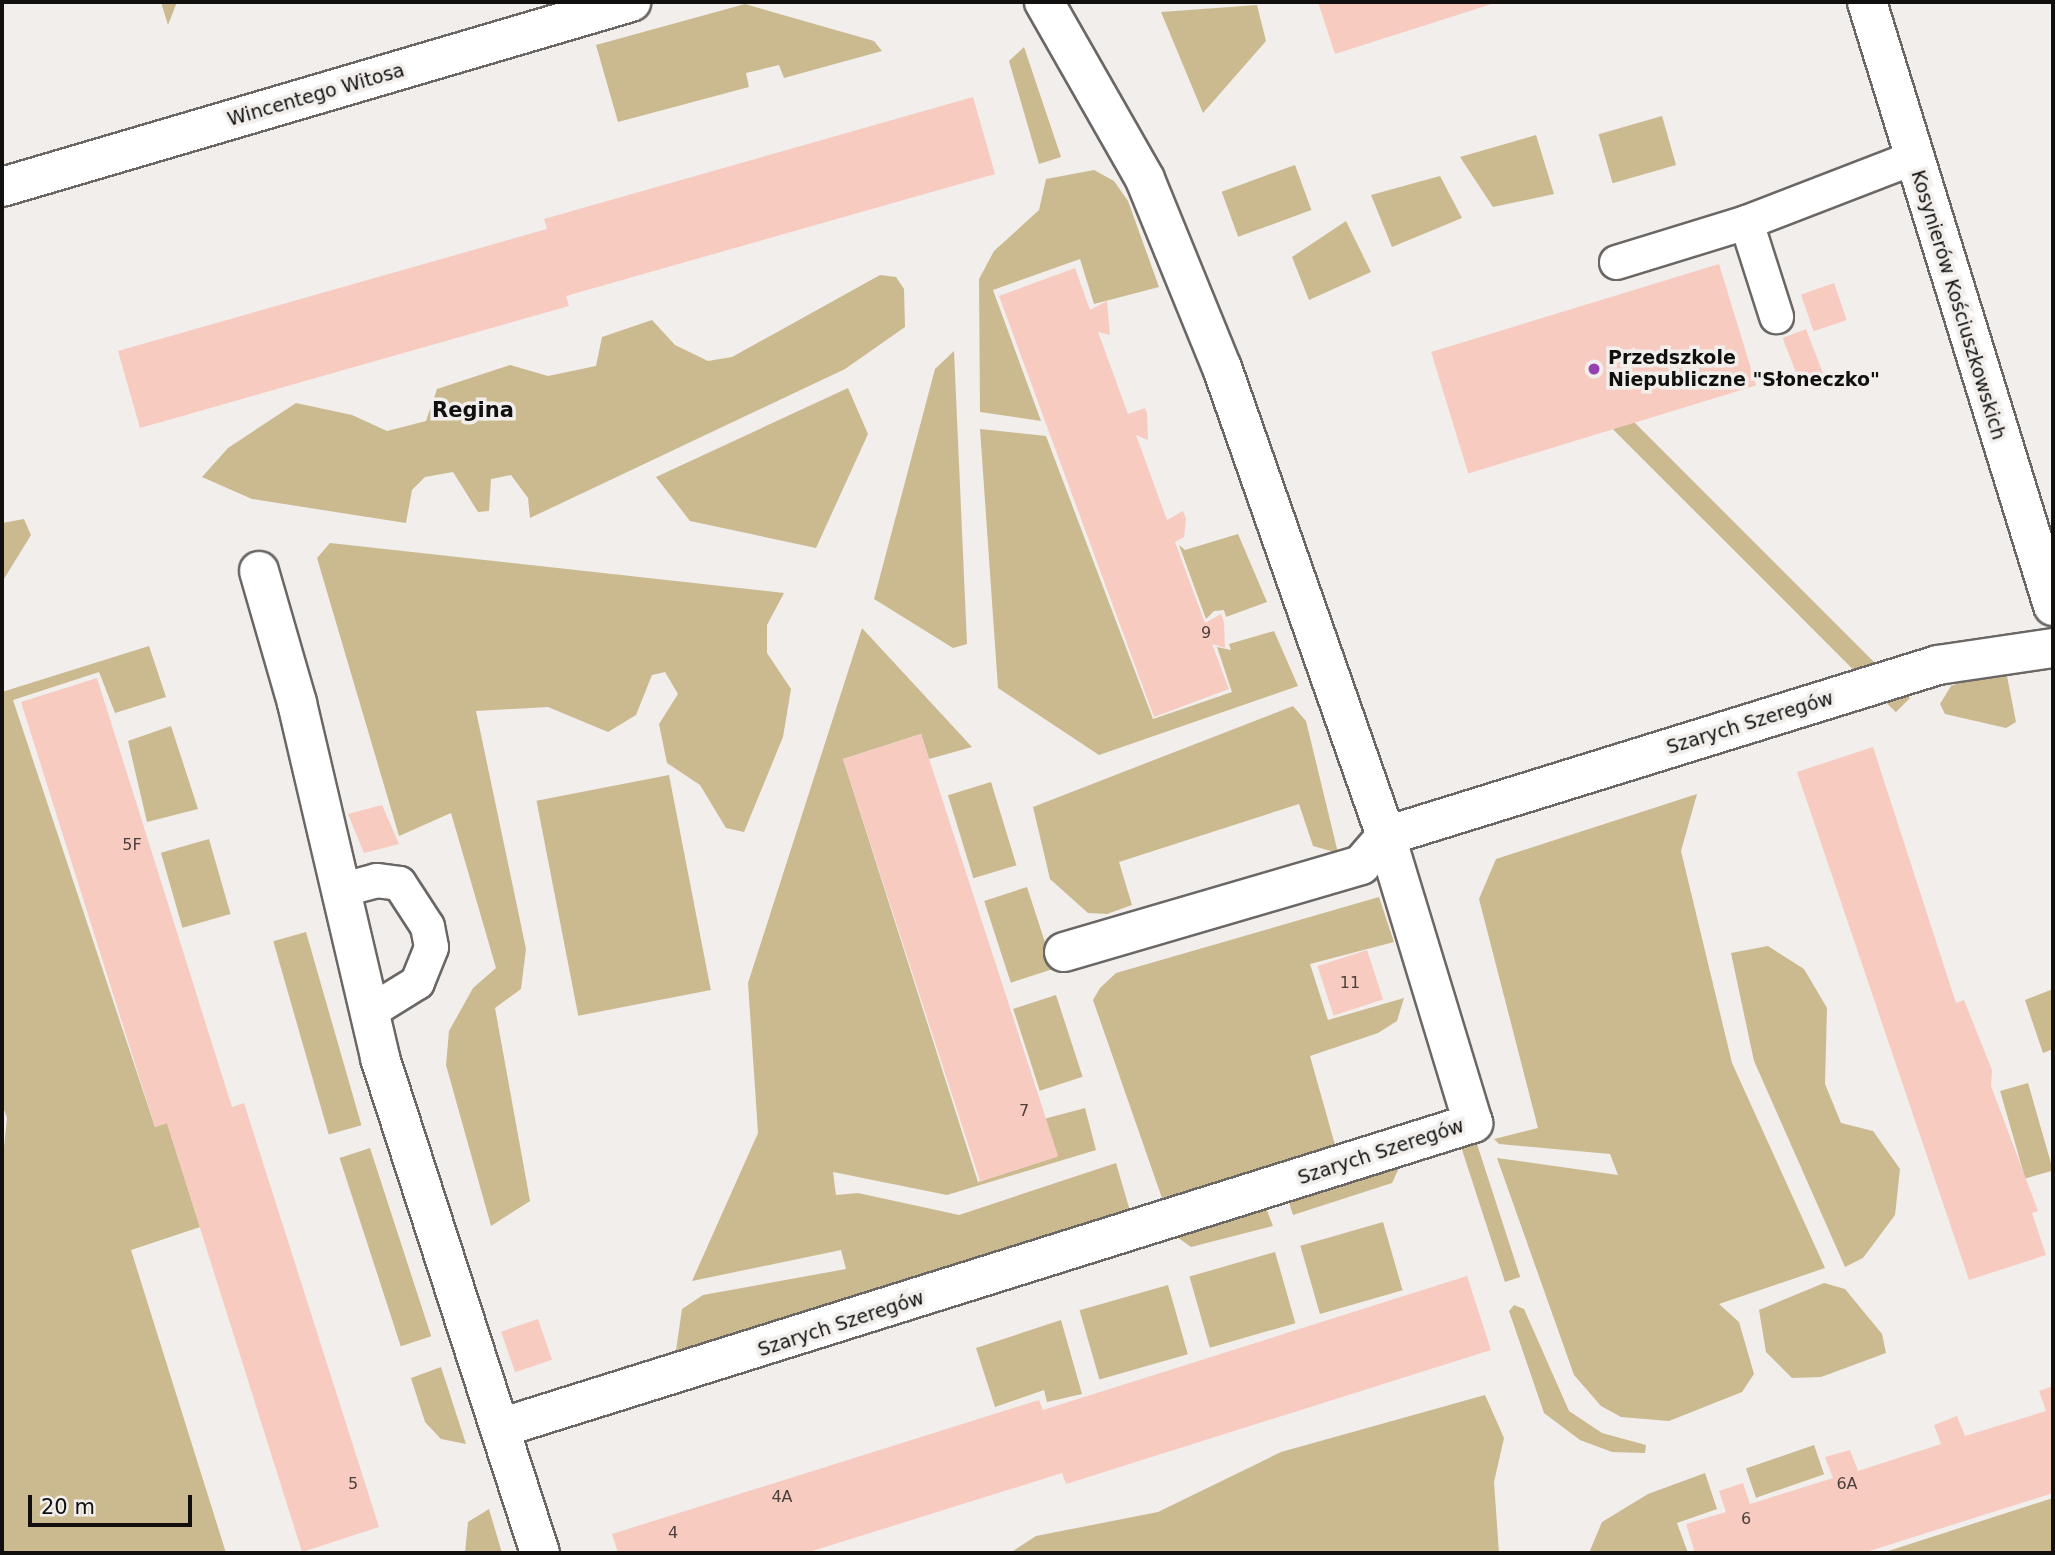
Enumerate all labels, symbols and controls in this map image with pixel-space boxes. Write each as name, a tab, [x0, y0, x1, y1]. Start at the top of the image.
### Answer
street label: Wincentego Witosa	[225, 59, 407, 131]
street label: Kosynierów Kościuszkowskich	[1906, 167, 2010, 443]
place label: Przedszkole Niepubliczne "Słoneczko"	[1608, 347, 1880, 391]
marker: Przedszkole Niepubliczne "Słoneczko"	[1586, 361, 1602, 377]
district label: Regina	[432, 397, 514, 423]
house number: 9	[1201, 623, 1211, 643]
street label: Szarych Szeregów	[1664, 687, 1836, 759]
house number: 5F	[122, 835, 142, 855]
house number: 11	[1340, 973, 1360, 993]
house number: 7	[1019, 1101, 1029, 1121]
street label: Szarych Szeregów	[1295, 1114, 1467, 1190]
street label: Szarych Szeregów	[755, 1286, 927, 1362]
house number: 5	[348, 1474, 358, 1494]
house number: 6A	[1836, 1474, 1858, 1494]
scale bar	[32, 1482, 196, 1526]
house number: 4A	[771, 1487, 793, 1507]
text: 20 m	[41, 1495, 95, 1519]
house number: 6	[1741, 1509, 1751, 1529]
house number: 4	[668, 1523, 678, 1543]

